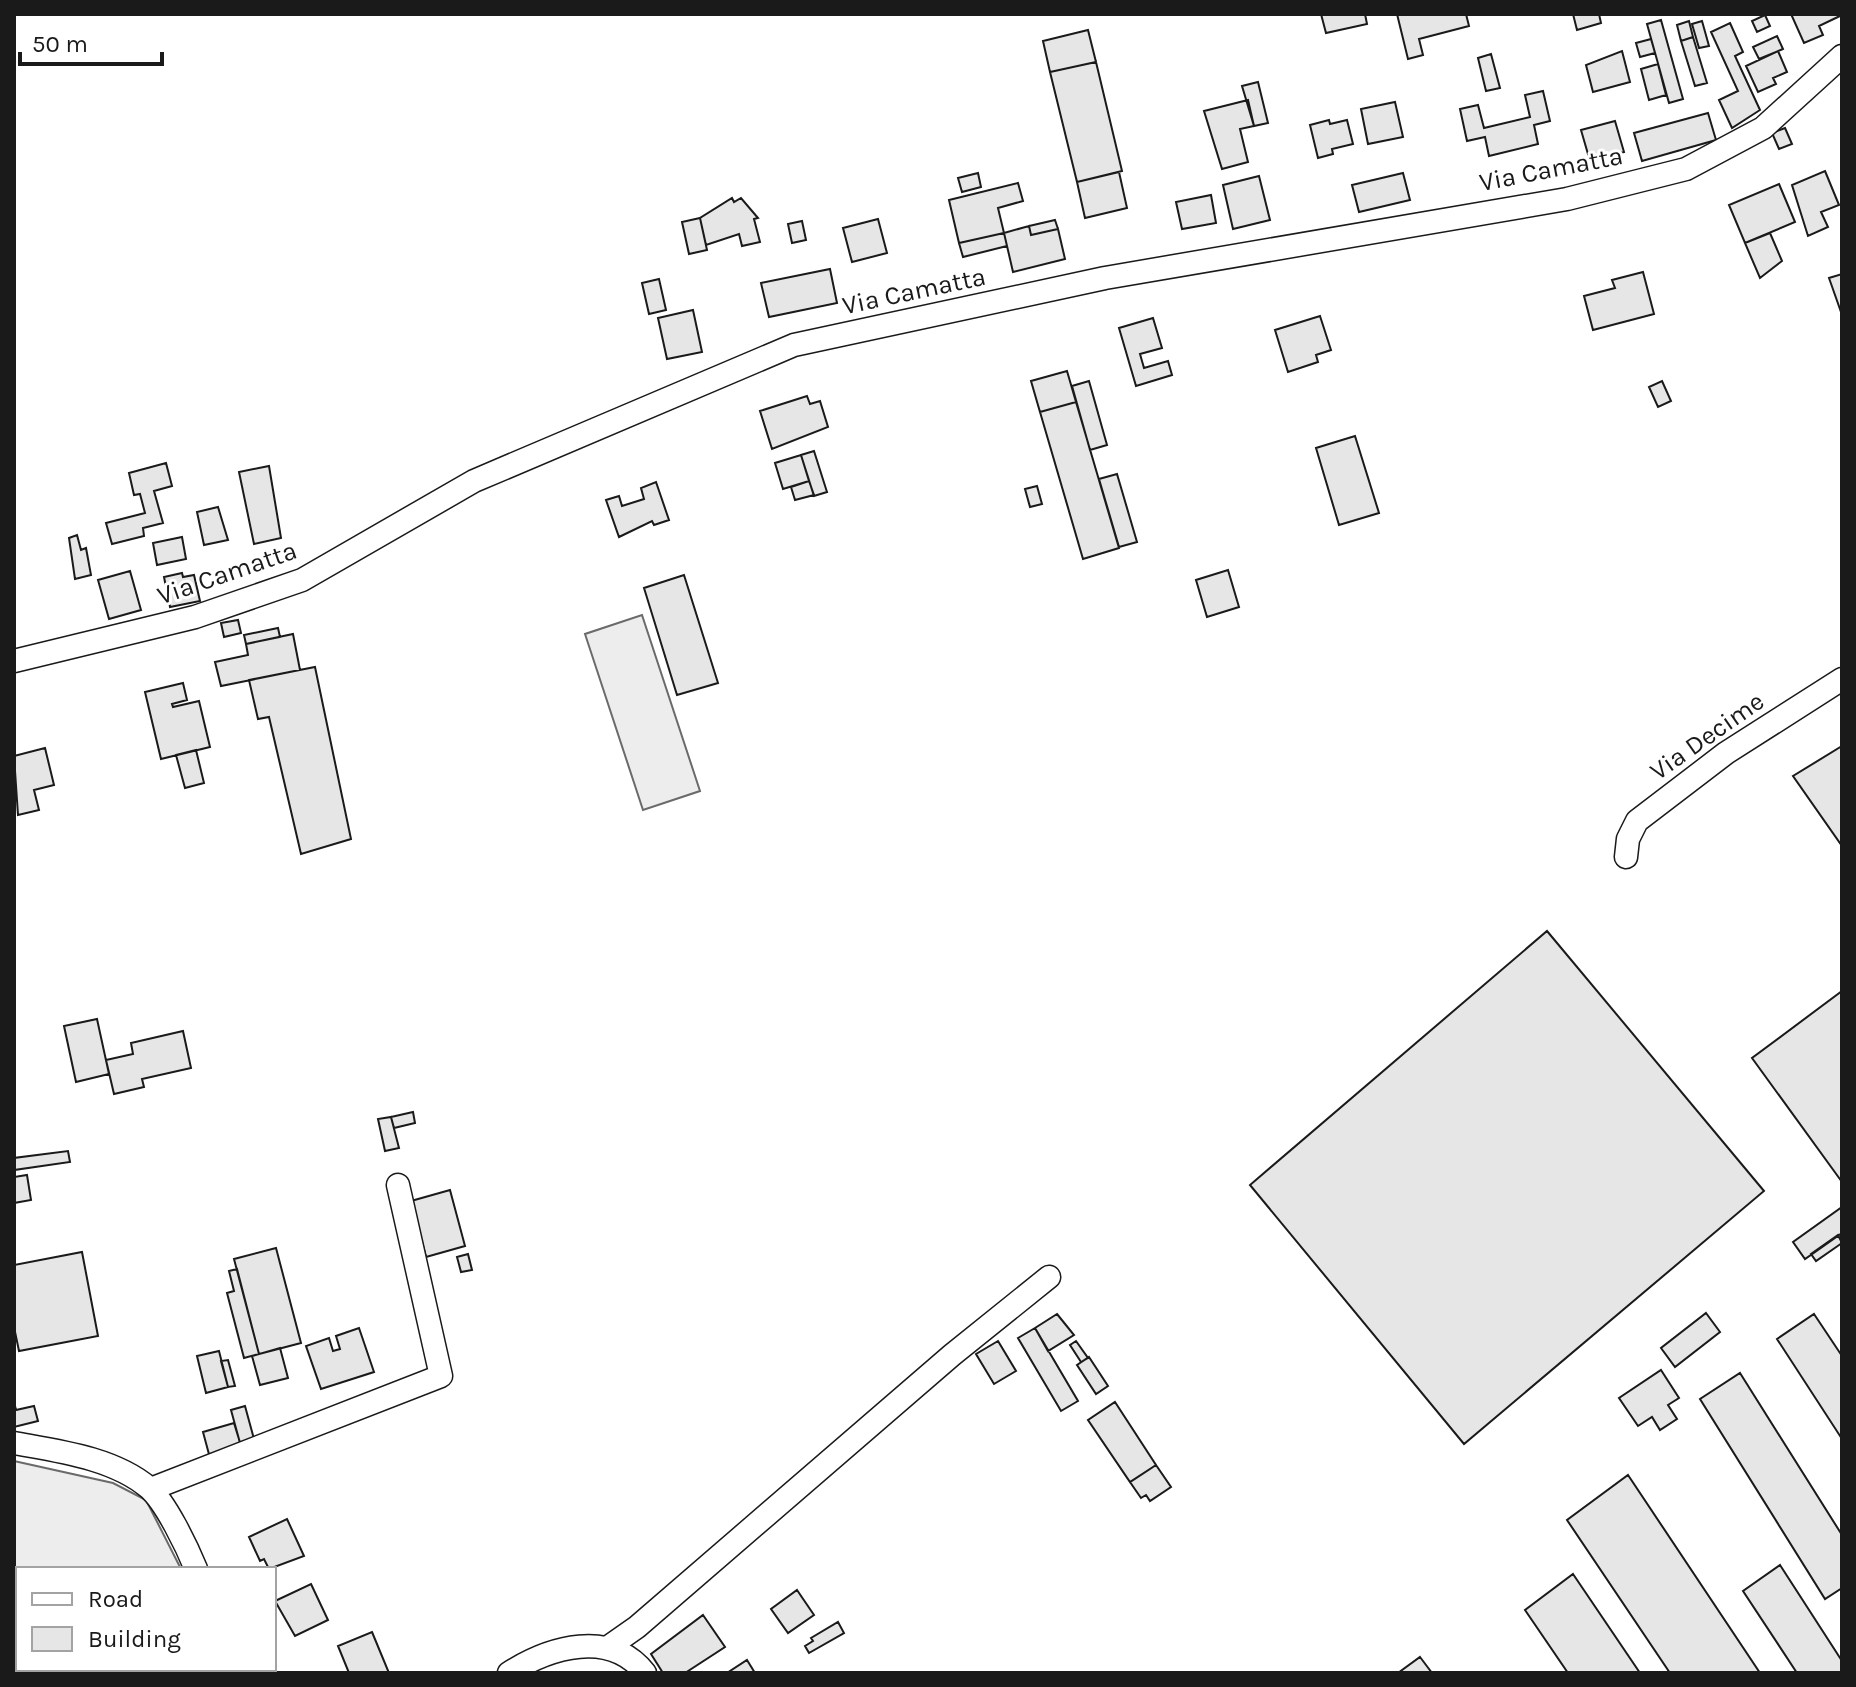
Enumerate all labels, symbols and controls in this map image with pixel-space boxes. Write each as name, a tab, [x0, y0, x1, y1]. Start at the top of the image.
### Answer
scale bar	[20, 16, 162, 66]
text: 50 m	[32, 30, 88, 58]
street label: Via Camatta	[1477, 140, 1625, 198]
street label: Via Camatta	[840, 261, 988, 321]
street label: Via Camatta	[153, 535, 301, 611]
street label: Via Decime	[1644, 685, 1770, 787]
legend	[16, 1567, 276, 1671]
text: Road	[88, 1585, 143, 1613]
text: Building	[88, 1625, 181, 1653]

